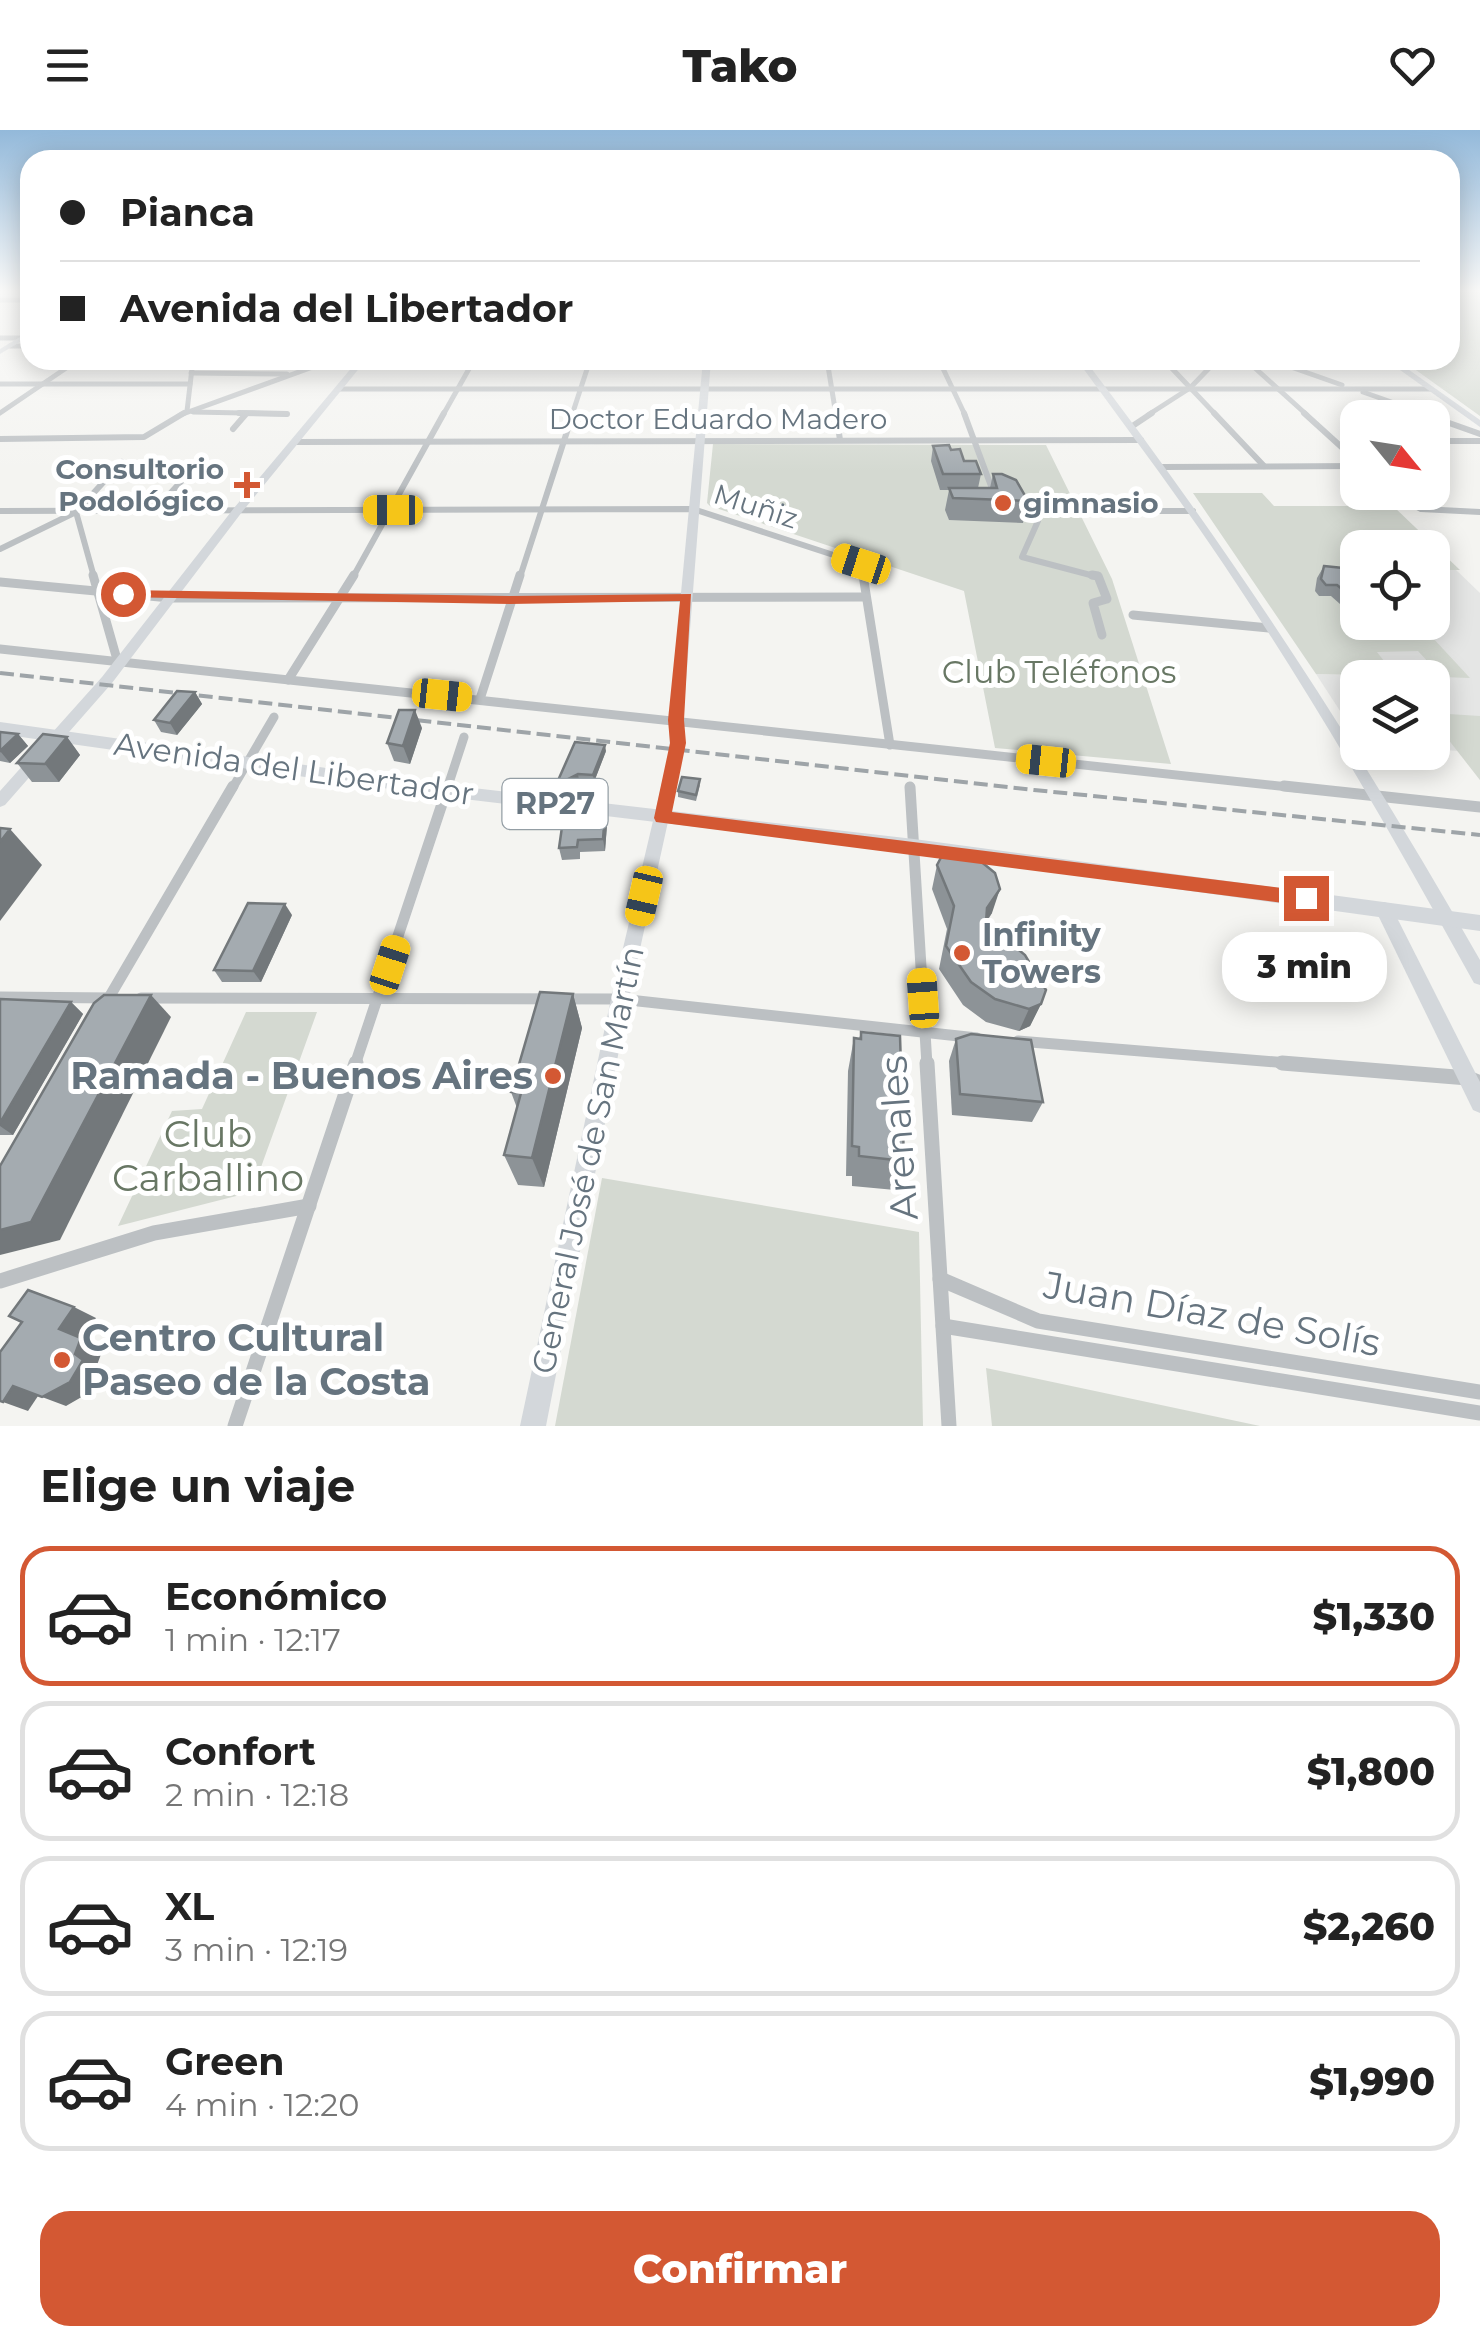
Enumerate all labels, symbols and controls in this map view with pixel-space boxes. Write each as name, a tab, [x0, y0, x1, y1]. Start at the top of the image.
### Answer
icon: menu	[40, 38, 95, 93]
text: Tako	[682, 38, 798, 93]
icon: heart	[1385, 38, 1440, 93]
text: Pianca	[120, 189, 255, 236]
text: Avenida del Libertador	[120, 285, 573, 332]
north arrow	[1340, 400, 1450, 510]
map controls	[1340, 400, 1450, 770]
street label: Doctor Eduardo Madero	[549, 402, 887, 436]
place label: Consultorio Podológico	[55, 452, 224, 518]
marker: Consultorio Podológico	[234, 472, 260, 498]
street label: Muñiz	[710, 476, 802, 536]
place label: gimnasio	[1023, 486, 1159, 520]
marker: gimnasio	[992, 492, 1014, 514]
car	[363, 495, 423, 525]
button: locate	[1340, 530, 1450, 640]
car	[828, 540, 894, 588]
route start	[101, 572, 146, 617]
park label: Club Teléfonos	[942, 652, 1176, 691]
button: layers	[1340, 660, 1450, 770]
car	[411, 677, 473, 713]
street label: Avenida del Libertador	[112, 724, 477, 813]
car	[1015, 743, 1077, 779]
road number: RP27	[502, 779, 608, 829]
car	[623, 863, 665, 929]
route end	[1284, 876, 1329, 921]
place label: Infinity Towers	[982, 915, 1102, 991]
car	[366, 932, 414, 998]
callout: 3 min	[1224, 933, 1388, 1003]
marker: Infinity Towers	[951, 942, 973, 964]
street label: General José de San Martín	[523, 943, 652, 1377]
text: 3 min	[1257, 947, 1352, 986]
car	[906, 967, 940, 1029]
place label: Ramada - Buenos Aires	[70, 1052, 533, 1099]
street label: Arenales	[869, 1054, 928, 1222]
marker: Ramada - Buenos Aires	[542, 1065, 564, 1087]
park label: Club Carballino	[112, 1110, 304, 1201]
street label: Juan Díaz de Solís	[1039, 1261, 1384, 1366]
place label: Centro Cultural Paseo de la Costa	[82, 1314, 430, 1405]
marker: Centro Cultural Paseo de la Costa	[51, 1349, 73, 1371]
text: Elige un viaje	[40, 1458, 355, 1513]
icon: car	[45, 1571, 135, 1661]
text: Económico	[165, 1573, 387, 1620]
text: $1,330	[1313, 1593, 1435, 1640]
text: 1 min · 12:17	[165, 1620, 341, 1659]
icon: car	[45, 1726, 135, 1816]
text: Confort	[165, 1728, 316, 1775]
text: $1,800	[1307, 1748, 1435, 1795]
text: 2 min · 12:18	[165, 1775, 349, 1814]
icon: car	[45, 1881, 135, 1971]
text: XL	[165, 1883, 214, 1930]
text: $2,260	[1303, 1903, 1435, 1950]
text: 3 min · 12:19	[165, 1930, 348, 1969]
icon: car	[45, 2036, 135, 2126]
text: Green	[165, 2038, 285, 2085]
text: $1,990	[1309, 2058, 1435, 2105]
text: 4 min · 12:20	[165, 2085, 359, 2124]
button: Confirmar	[40, 2211, 1440, 2326]

